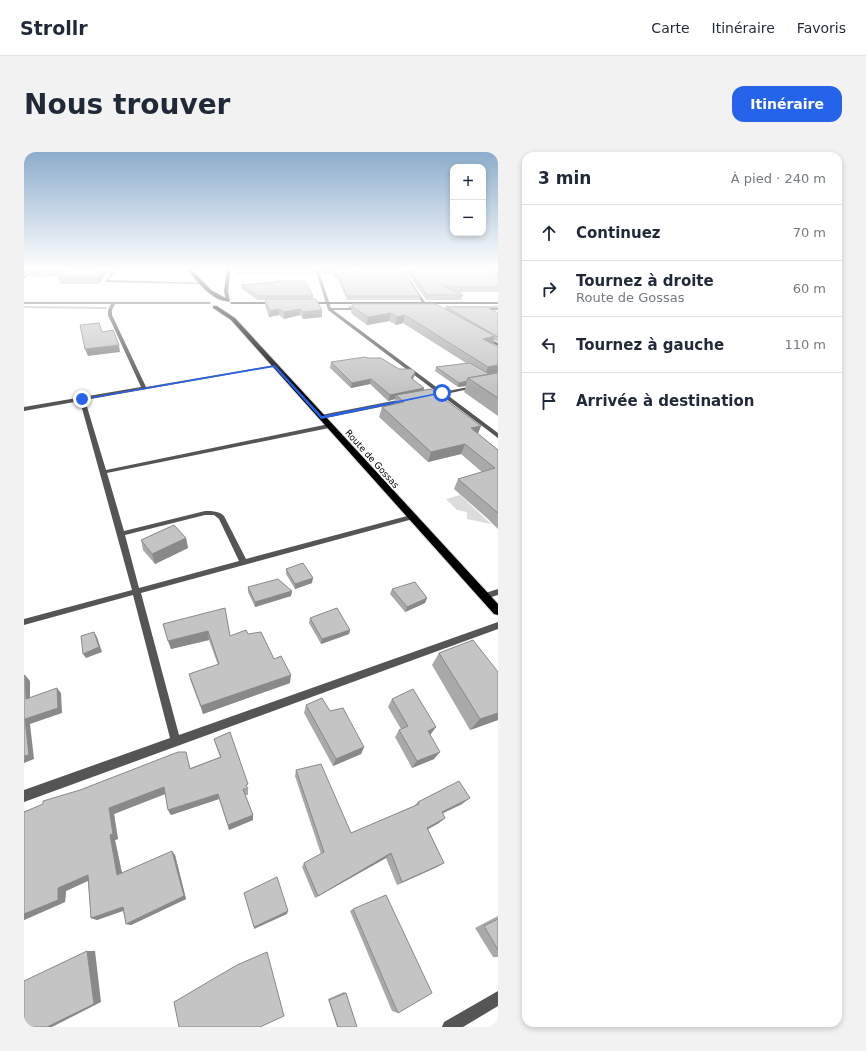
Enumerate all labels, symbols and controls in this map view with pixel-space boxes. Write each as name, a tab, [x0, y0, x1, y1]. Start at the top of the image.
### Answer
text: Strollr	[20, 17, 88, 39]
text: Carte	[651, 20, 690, 36]
text: Itinéraire	[712, 20, 775, 36]
text: Favoris	[797, 20, 846, 36]
button: Itinéraire	[732, 86, 842, 122]
text: Nous trouver	[24, 88, 230, 121]
map controls	[450, 164, 486, 236]
button: +	[450, 164, 486, 200]
text: 3 min	[538, 168, 591, 188]
text: À pied · 240 m	[731, 171, 826, 186]
button: −	[450, 200, 486, 236]
icon: ahead	[538, 222, 560, 244]
text: Continuez	[576, 224, 661, 242]
text: 70 m	[793, 225, 826, 240]
text: Tournez à droite	[576, 272, 714, 290]
icon: right	[538, 278, 560, 300]
text: 60 m	[793, 281, 826, 296]
text: Route de Gossas	[576, 290, 685, 305]
icon: left	[538, 334, 560, 356]
text: Tournez à gauche	[576, 336, 724, 354]
text: 110 m	[784, 337, 826, 352]
route start	[433, 384, 451, 402]
route end	[73, 390, 91, 408]
icon: arrive	[538, 390, 560, 412]
text: Arrivée à destination	[576, 392, 754, 410]
street label: Route de Gossas	[343, 428, 401, 490]

